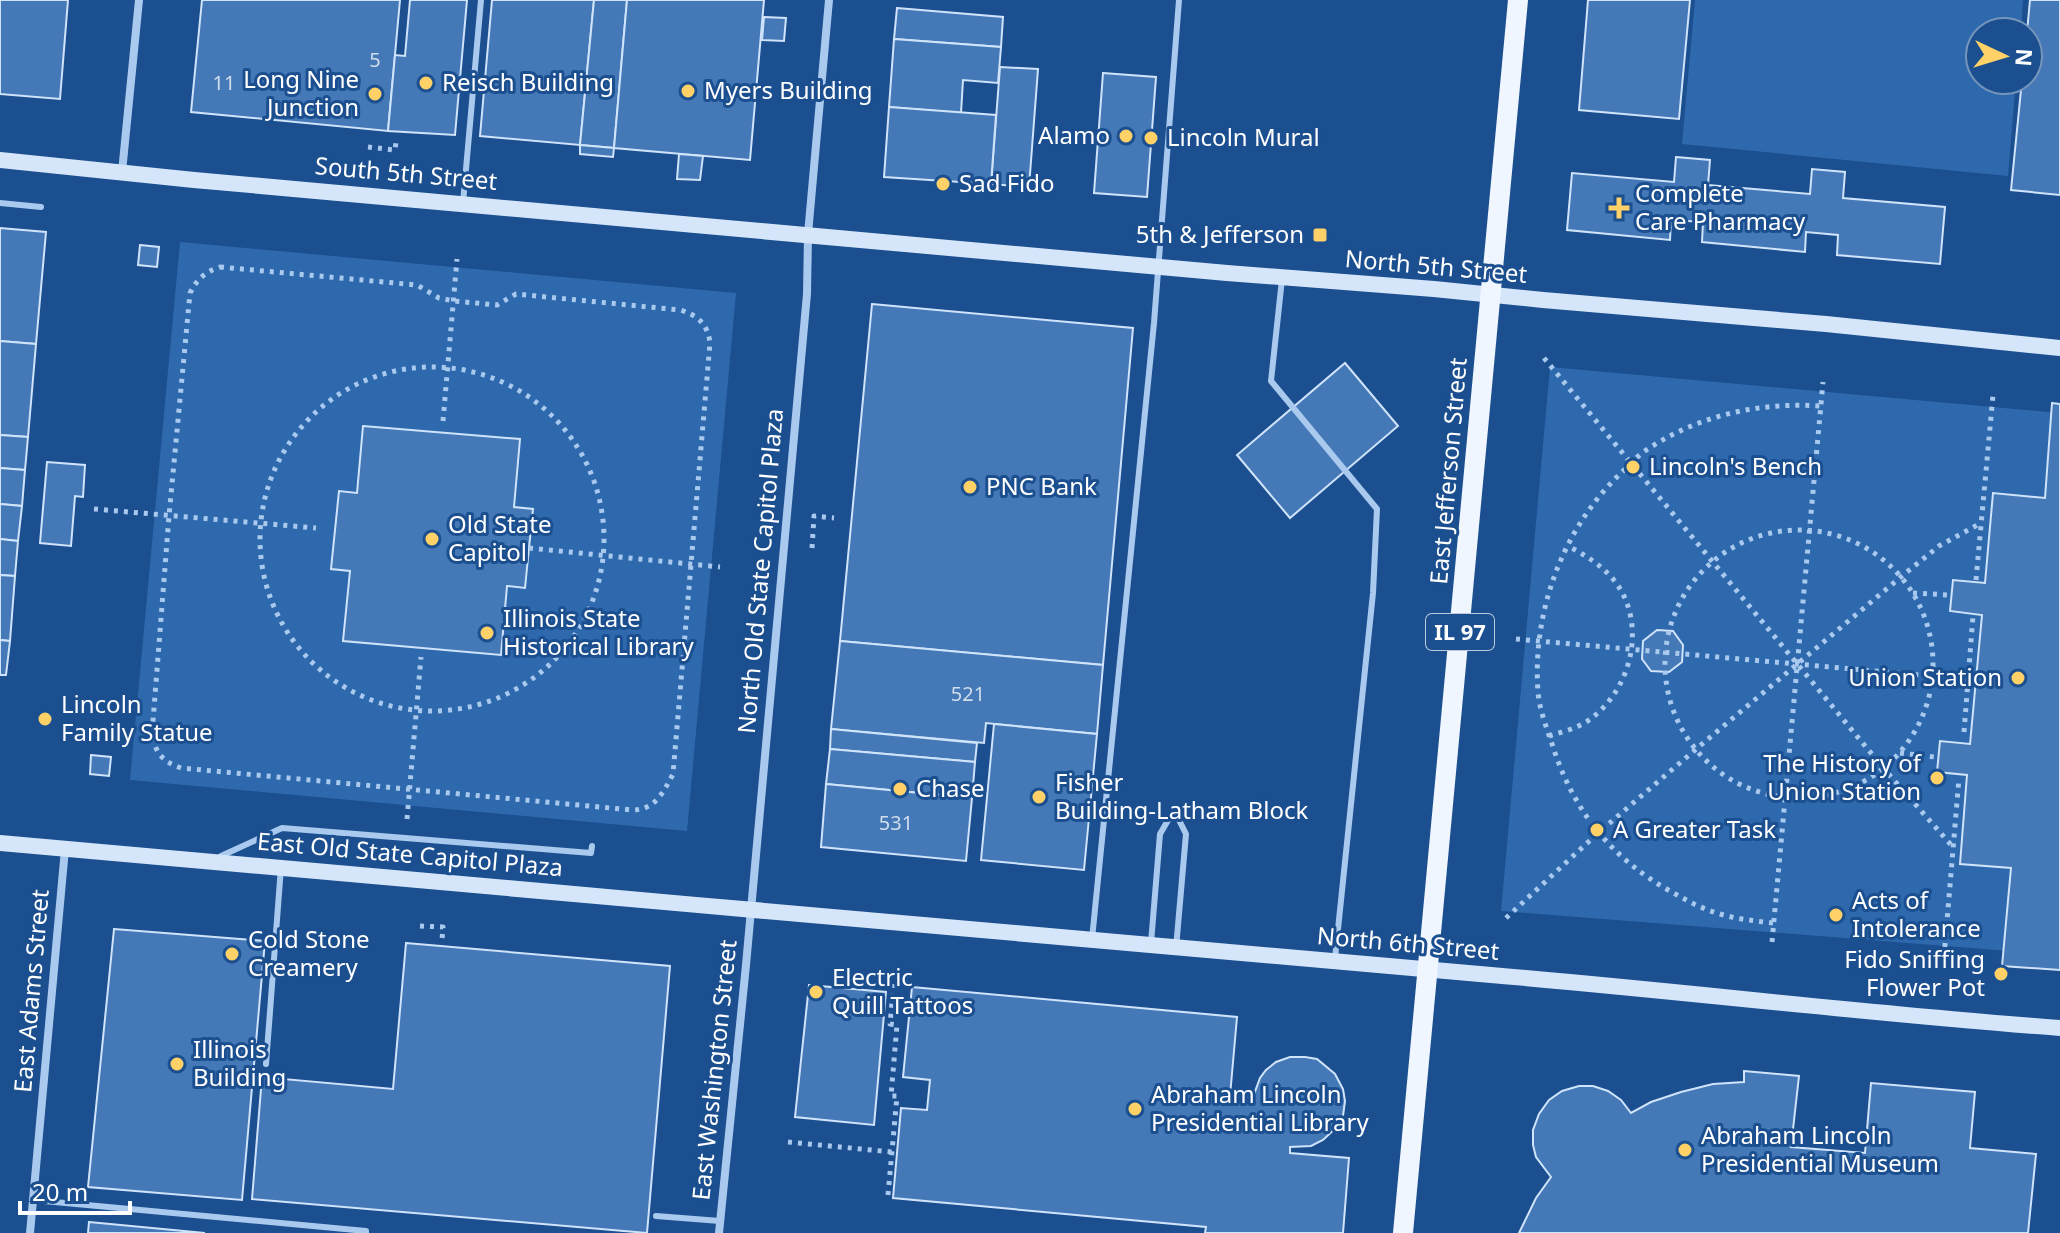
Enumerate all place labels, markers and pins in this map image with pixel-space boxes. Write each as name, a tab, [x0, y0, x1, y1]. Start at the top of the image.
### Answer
place label: Long Nine Junction	[243, 62, 359, 123]
place label: Reisch Building	[442, 65, 614, 98]
place label: Myers Building	[704, 73, 873, 106]
marker: Reisch Building	[417, 74, 435, 92]
marker: Myers Building	[679, 82, 697, 100]
marker: Long Nine Junction	[366, 85, 384, 103]
place label: Alamo	[1038, 118, 1110, 151]
place label: Lincoln Mural	[1167, 120, 1320, 153]
marker: Alamo	[1117, 127, 1135, 145]
marker: Lincoln Mural	[1142, 129, 1160, 147]
place label: Sad Fido	[959, 166, 1055, 199]
marker: Sad Fido	[934, 175, 952, 193]
place label: Complete Care Pharmacy	[1635, 176, 1806, 237]
marker: Complete Care Pharmacy	[1610, 199, 1628, 217]
place label: 5th & Jefferson	[1136, 217, 1304, 250]
marker: 5th & Jefferson	[1311, 226, 1329, 244]
place label: Lincoln's Bench	[1649, 449, 1822, 482]
marker: Lincoln's Bench	[1624, 458, 1642, 476]
place label: PNC Bank	[986, 469, 1097, 502]
marker: PNC Bank	[961, 478, 979, 496]
place label: Old State Capitol	[448, 507, 551, 568]
marker: Old State Capitol	[423, 530, 441, 548]
place label: Illinois State Historical Library	[503, 601, 695, 662]
marker: Illinois State Historical Library	[478, 624, 496, 642]
place label: Union Station	[1848, 660, 2002, 693]
marker: Union Station	[2009, 669, 2027, 687]
place label: Lincoln Family Statue	[61, 687, 213, 748]
marker: Lincoln Family Statue	[36, 710, 54, 728]
place label: The History of Union Station	[1763, 746, 1923, 807]
place label: Fisher Building-Latham Block	[1055, 765, 1309, 826]
marker: The History of Union Station	[1928, 769, 1946, 787]
place label: Chase	[916, 771, 985, 804]
marker: Chase	[891, 780, 909, 798]
marker: Fisher Building-Latham Block	[1030, 788, 1048, 806]
place label: A Greater Task	[1613, 812, 1776, 845]
marker: A Greater Task	[1588, 821, 1606, 839]
place label: Acts of Intolerance	[1852, 883, 1981, 944]
marker: Acts of Intolerance	[1827, 906, 1845, 924]
place label: Cold Stone Creamery	[248, 922, 370, 983]
place label: Fido Sniffing Flower Pot	[1844, 942, 1985, 1003]
marker: Cold Stone Creamery	[223, 945, 241, 963]
place label: Electric Quill Tattoos	[832, 960, 973, 1021]
marker: Fido Sniffing Flower Pot	[1992, 965, 2010, 983]
marker: Electric Quill Tattoos	[807, 983, 825, 1001]
place label: Illinois Building	[193, 1032, 286, 1093]
marker: Illinois Building	[168, 1055, 186, 1073]
place label: Abraham Lincoln Presidential Library	[1151, 1077, 1369, 1138]
marker: Abraham Lincoln Presidential Library	[1126, 1100, 1144, 1118]
place label: Abraham Lincoln Presidential Museum	[1701, 1118, 1939, 1179]
marker: Abraham Lincoln Presidential Museum	[1676, 1141, 1694, 1159]

